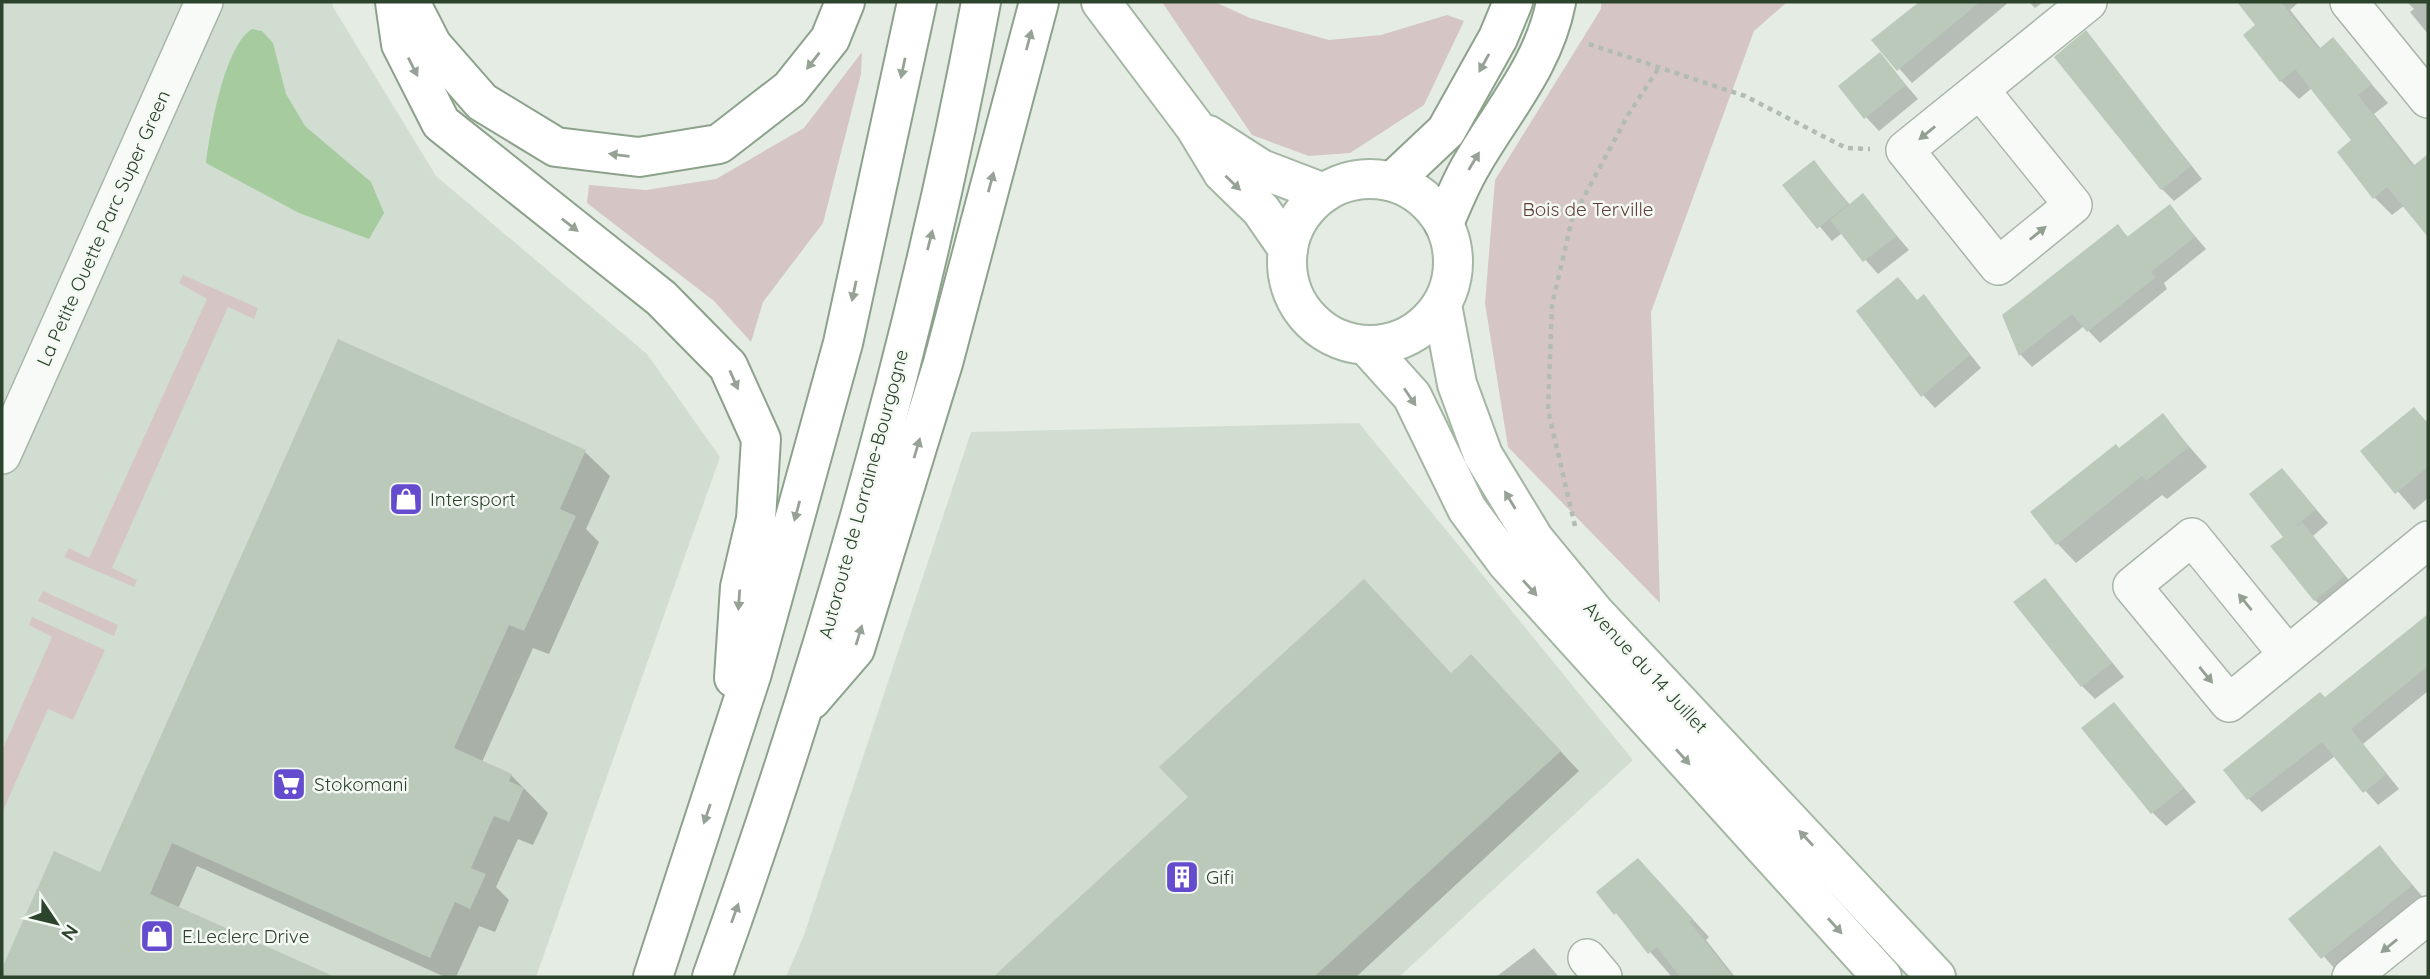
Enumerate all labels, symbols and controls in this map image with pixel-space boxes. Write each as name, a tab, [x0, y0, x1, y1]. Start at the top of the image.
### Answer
one-way arrow	[1024, 28, 1035, 50]
one-way arrow	[806, 52, 820, 70]
one-way arrow	[1478, 54, 1490, 74]
one-way arrow	[407, 57, 418, 77]
one-way arrow	[897, 58, 908, 80]
street label: La Petite Ouette Parc Super Green	[31, 86, 175, 370]
one-way arrow	[1919, 125, 1936, 140]
one-way arrow	[608, 149, 630, 160]
one-way arrow	[1468, 152, 1480, 171]
one-way arrow	[986, 171, 997, 193]
one-way arrow	[1224, 175, 1241, 191]
park label: Bois de Terville	[1522, 197, 1654, 221]
one-way arrow	[561, 218, 579, 232]
one-way arrow	[2029, 226, 2047, 241]
one-way arrow	[925, 229, 936, 251]
one-way arrow	[849, 280, 860, 302]
street label: Autoroute de Lorraine-Bourgogne	[813, 347, 913, 641]
one-way arrow	[728, 370, 740, 390]
one-way arrow	[1404, 387, 1417, 407]
one-way arrow	[913, 438, 923, 459]
shop icon: Intersport	[387, 480, 425, 518]
place label: Intersport	[430, 487, 516, 511]
one-way arrow	[1504, 490, 1517, 509]
one-way arrow	[791, 500, 802, 522]
one-way arrow	[1522, 580, 1537, 597]
one-way arrow	[733, 589, 744, 611]
one-way arrow	[2237, 594, 2252, 612]
street label: Avenue du 14 Juillet	[1579, 596, 1713, 738]
one-way arrow	[855, 624, 865, 645]
one-way arrow	[2198, 667, 2213, 684]
one-way arrow	[1674, 748, 1690, 765]
supermarket icon: Stokomani	[270, 765, 308, 803]
place label: Stokomani	[314, 772, 408, 796]
one-way arrow	[701, 804, 712, 825]
one-way arrow	[1798, 830, 1814, 847]
building icon: Gifi	[1163, 858, 1201, 896]
place label: Gifi	[1206, 865, 1234, 889]
north arrow	[21, 888, 91, 958]
one-way arrow	[730, 902, 741, 923]
shop icon: E.Leclerc Drive	[138, 917, 176, 955]
one-way arrow	[1827, 917, 1843, 934]
text: N	[56, 920, 84, 945]
place label: E.Leclerc Drive	[182, 924, 310, 948]
one-way arrow	[2381, 939, 2399, 954]

